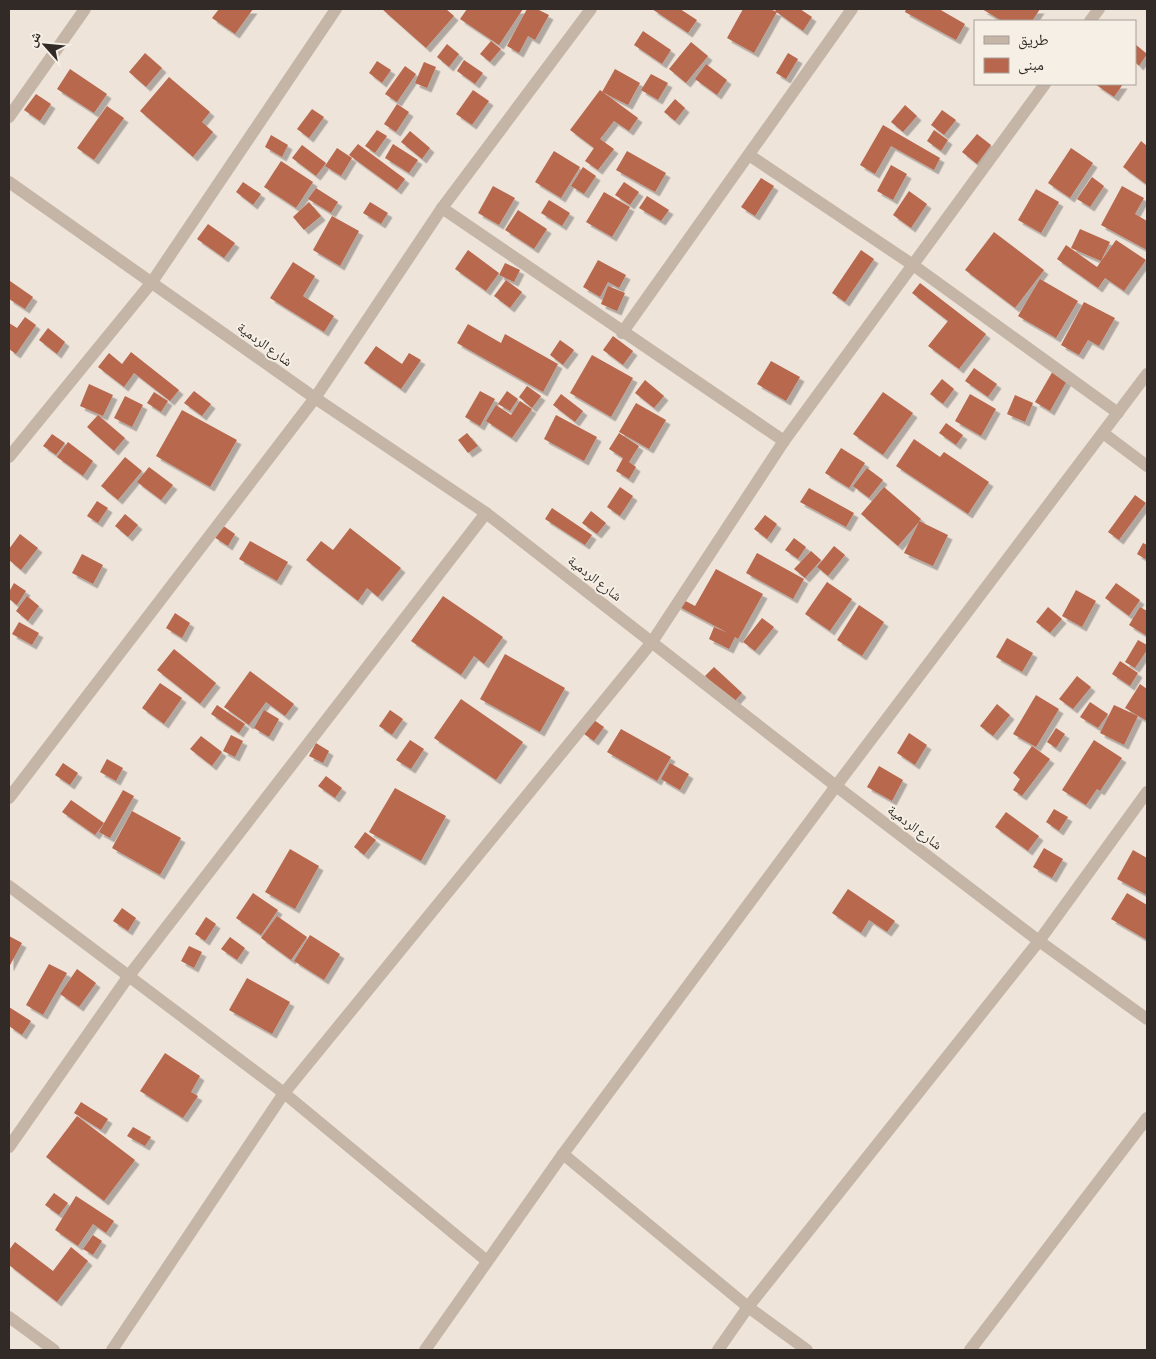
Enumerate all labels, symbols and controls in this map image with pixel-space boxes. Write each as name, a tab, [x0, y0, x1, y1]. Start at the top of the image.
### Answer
north arrow	[20, 20, 70, 70]
legend	[974, 20, 1136, 85]
text: ش	[23, 29, 45, 50]
text: طريق	[1018, 31, 1049, 50]
text: مبنى	[1018, 56, 1044, 75]
street label: شارع الردمية	[233, 319, 296, 371]
street label: شارع الردمية	[564, 552, 625, 606]
street label: شارع الردمية	[883, 801, 945, 854]

